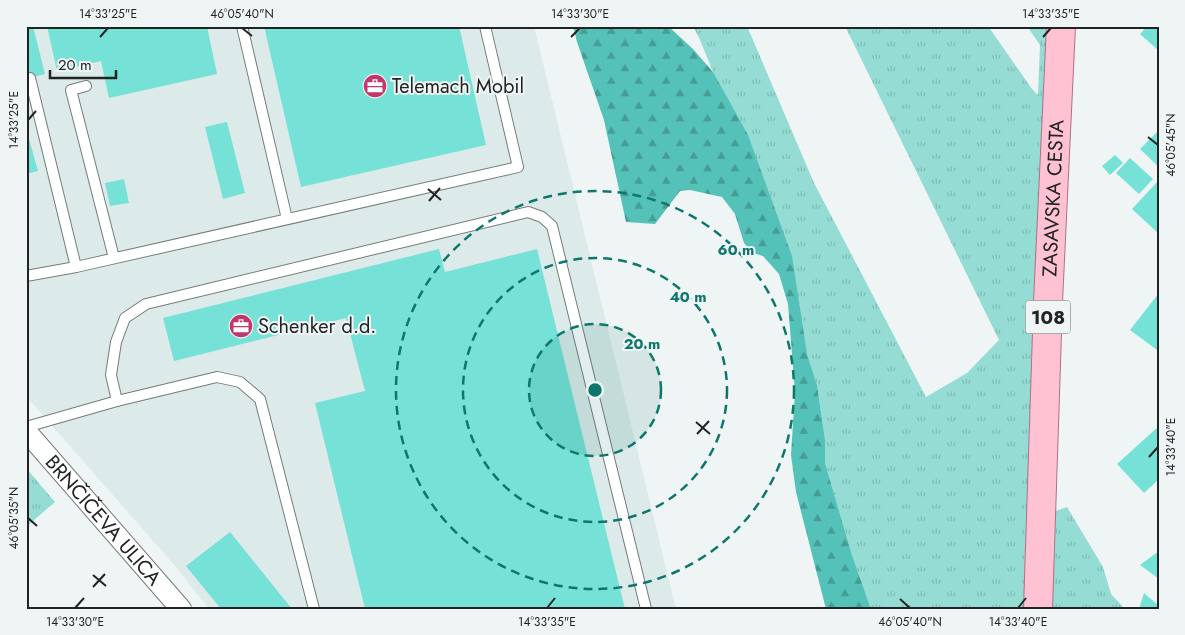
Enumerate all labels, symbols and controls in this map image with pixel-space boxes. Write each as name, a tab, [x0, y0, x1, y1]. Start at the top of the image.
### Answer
text: 14°33'25"E	[79, 5, 137, 23]
text: 46°05'40"N	[210, 5, 274, 23]
text: 14°33'30"E	[551, 5, 609, 23]
text: 14°33'35"E	[1022, 5, 1080, 23]
scale bar	[50, 48, 116, 80]
text: 20 m	[58, 54, 92, 76]
place label: Telemach Mobil	[392, 72, 524, 101]
office icon: Telemach Mobil	[362, 73, 388, 99]
text: 14°33'25"E	[5, 91, 23, 149]
text: 46°05'45"N	[1162, 113, 1180, 177]
street label: ZASAVSKA CESTA	[1035, 118, 1071, 277]
text: 60 m	[718, 239, 754, 261]
text: 40 m	[669, 286, 707, 308]
road number: 108	[1026, 300, 1070, 334]
place label: Schenker d.d.	[258, 312, 376, 341]
office icon: Schenker d.d.	[228, 313, 254, 339]
text: 20 m	[624, 333, 660, 355]
centre of rings	[586, 381, 604, 399]
text: 14°33'40"E	[1162, 418, 1180, 476]
street label: BRNČIČEVA ULICA	[38, 448, 169, 592]
text: 46°05'35"N	[5, 487, 23, 549]
text: 14°33'30"E	[46, 613, 104, 631]
text: 14°33'35"E	[518, 613, 576, 631]
text: 46°05'40"N	[878, 613, 942, 631]
text: 14°33'40"E	[989, 613, 1047, 631]

